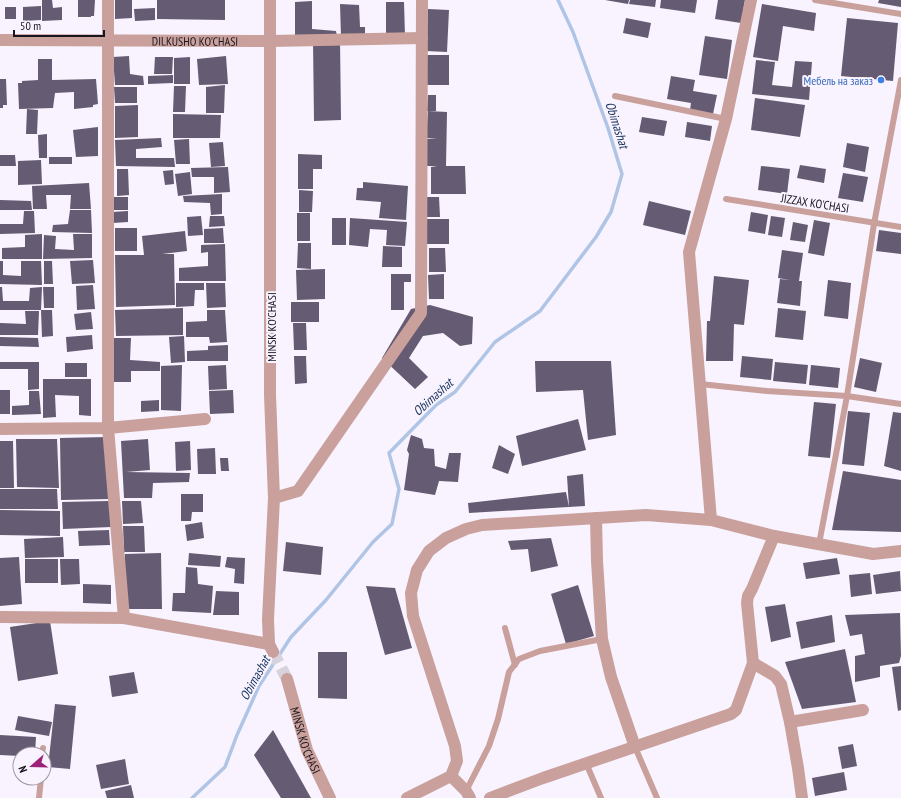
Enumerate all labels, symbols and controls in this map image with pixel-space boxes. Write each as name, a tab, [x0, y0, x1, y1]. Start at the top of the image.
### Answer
scale bar	[14, 12, 104, 38]
text: 50 m	[20, 18, 41, 33]
street label: DILKUSHO KO'CHASI	[152, 33, 238, 48]
place label: Мебель на заказ	[804, 73, 873, 88]
marker: Мебель на заказ	[876, 75, 886, 85]
water label: Obimashat	[601, 99, 633, 152]
street label: JIZZAX KO'CHASI	[779, 190, 850, 216]
street label: MINSK KO'CHASI	[264, 292, 279, 362]
water label: Obimashat	[409, 374, 458, 419]
water label: Obimashat	[236, 652, 275, 703]
street label: MINSK KO'CHASI	[288, 705, 325, 776]
north arrow	[12, 746, 52, 786]
text: N	[15, 764, 30, 775]

